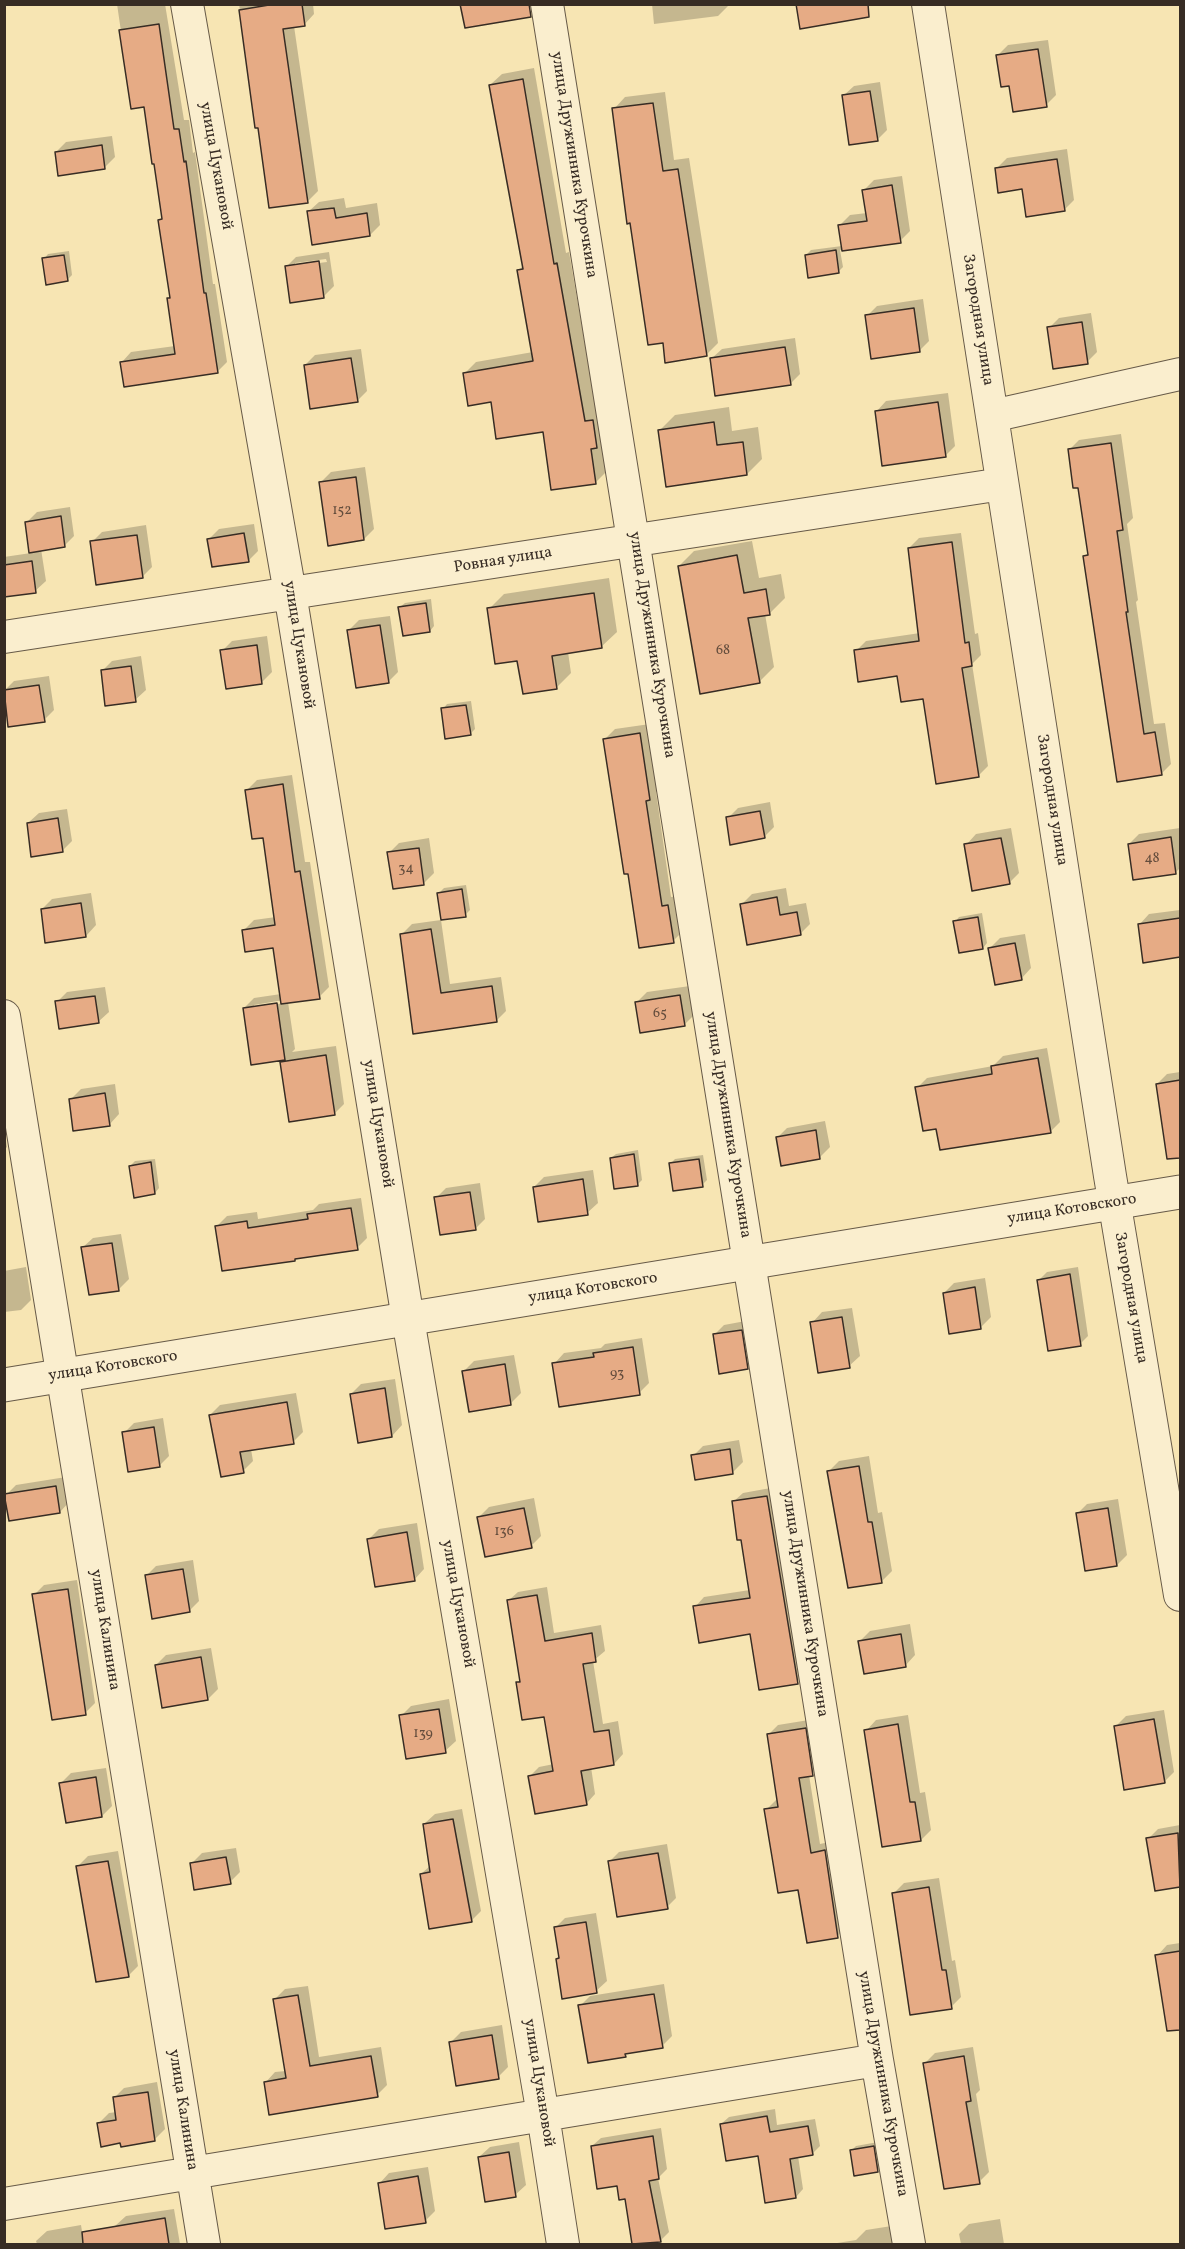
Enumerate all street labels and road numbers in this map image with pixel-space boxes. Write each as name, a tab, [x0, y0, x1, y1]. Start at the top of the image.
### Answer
street label: улица Дружинника Курочкина	[546, 50, 600, 280]
street label: улица Цукановой	[194, 100, 236, 232]
street label: Загородная улица	[957, 253, 997, 387]
street label: улица Дружинника Курочкина	[624, 530, 678, 760]
street label: Ровная улица	[452, 544, 554, 578]
street label: улица Цукановой	[278, 579, 318, 711]
street label: Загородная улица	[1031, 733, 1071, 867]
street label: улица Дружинника Курочкина	[700, 1010, 754, 1240]
street label: улица Цукановой	[357, 1058, 397, 1190]
street label: улица Котовского	[1006, 1190, 1138, 1230]
street label: Загородная улица	[1109, 1231, 1151, 1365]
street label: улица Котовского	[527, 1269, 659, 1309]
street label: улица Котовского	[47, 1347, 179, 1387]
street label: улица Дружинника Курочкина	[777, 1489, 831, 1719]
street label: улица Цукановой	[436, 1538, 478, 1670]
street label: улица Калинина	[85, 1568, 123, 1692]
street label: улица Дружинника Курочкина	[853, 1970, 911, 2198]
street label: улица Цукановой	[518, 2017, 558, 2149]
street label: улица Калинина	[163, 2048, 201, 2172]

